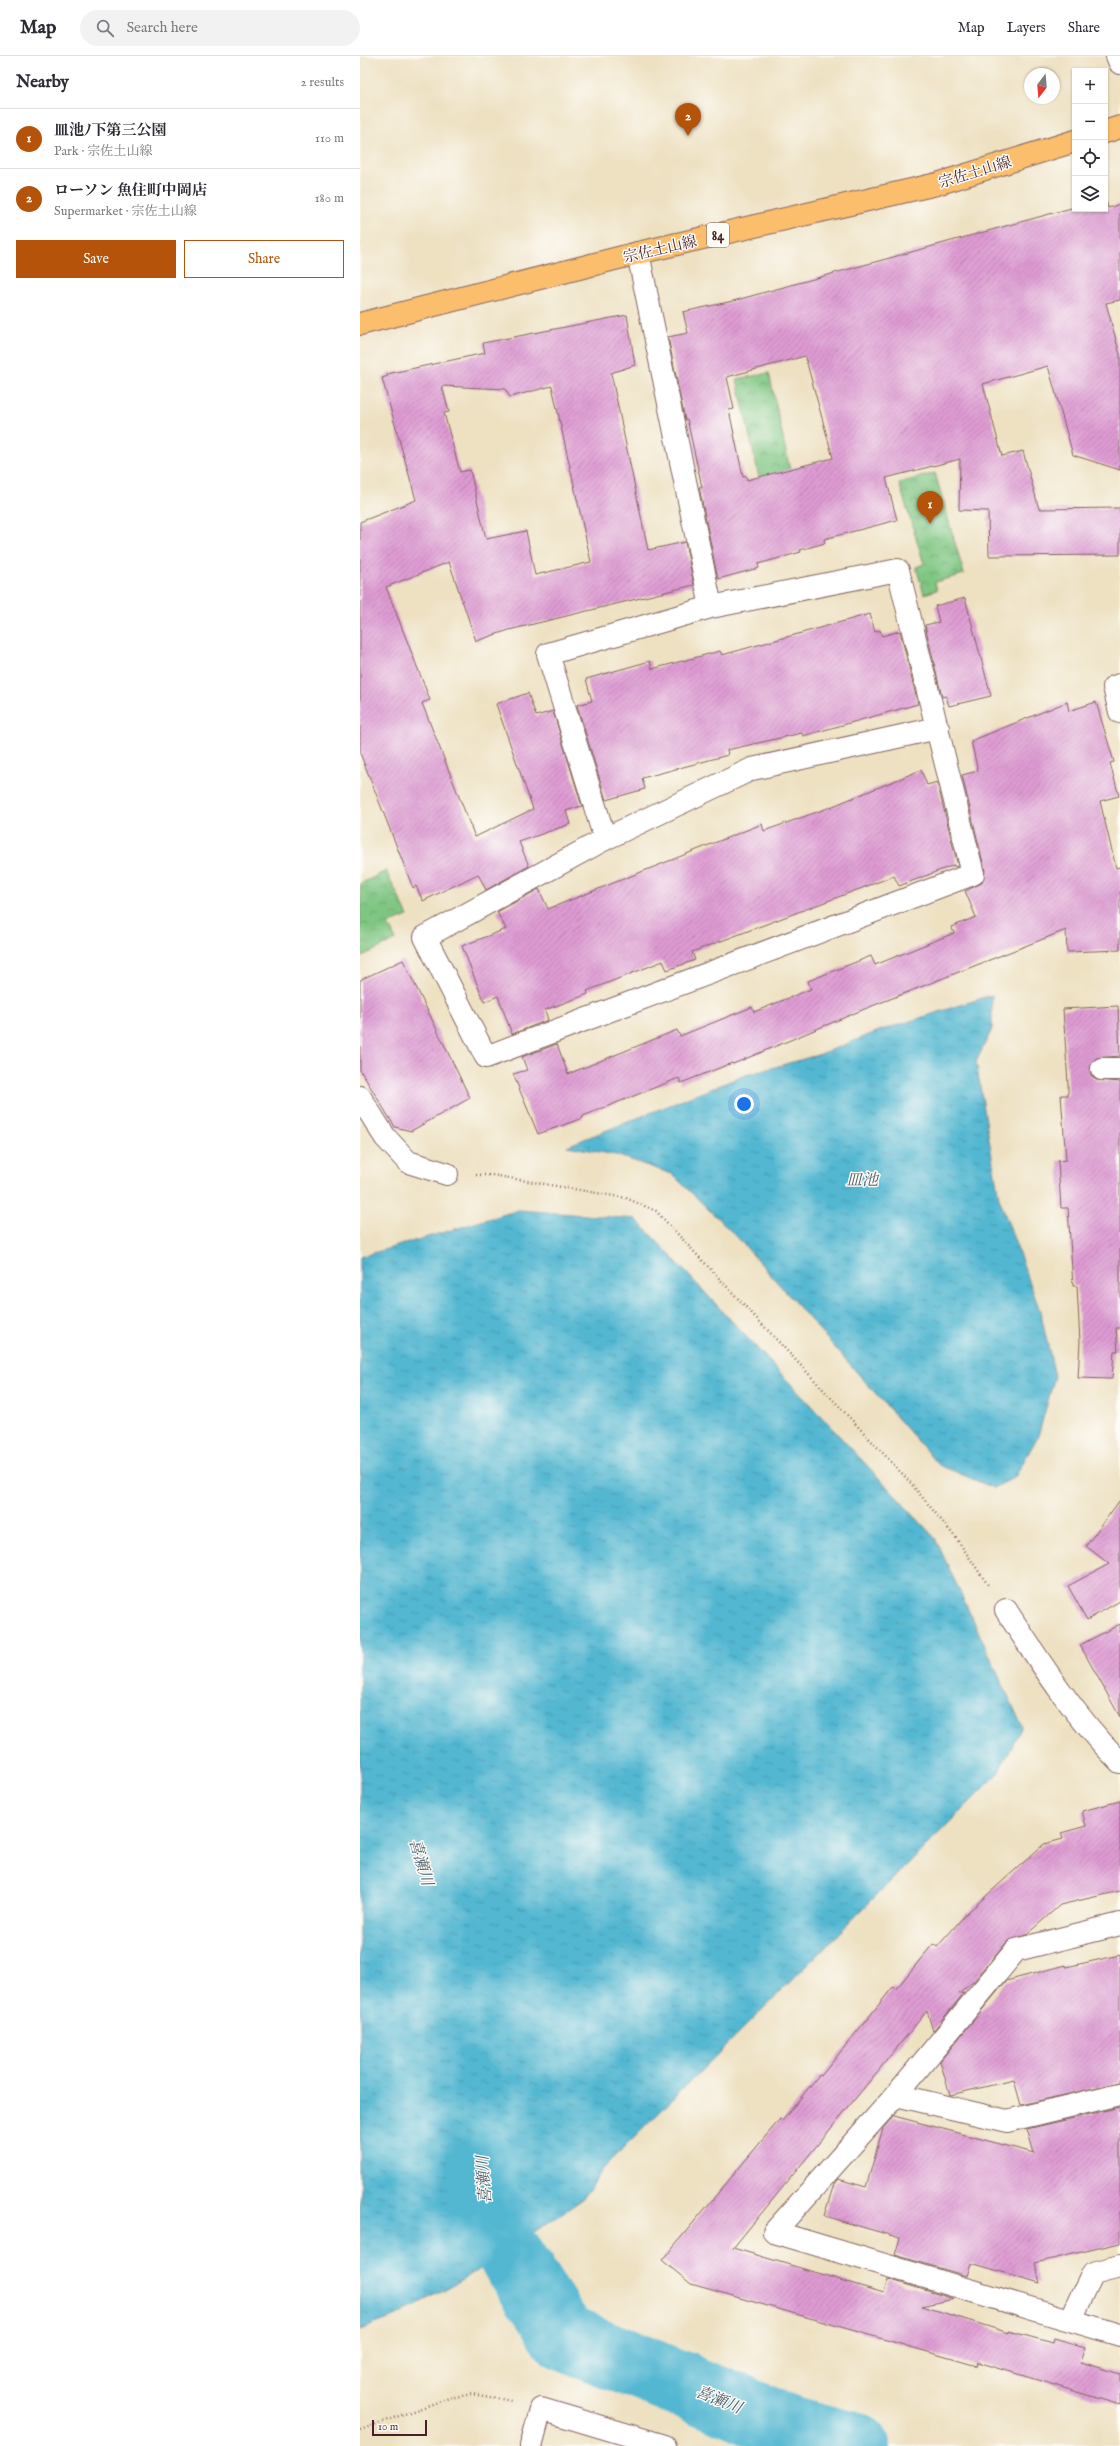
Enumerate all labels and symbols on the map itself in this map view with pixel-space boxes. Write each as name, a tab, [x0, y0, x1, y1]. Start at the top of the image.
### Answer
north arrow	[1024, 68, 1060, 104]
pin: 2	[675, 103, 701, 136]
street label: 宗佐土山線	[936, 152, 1014, 193]
road number: 84	[707, 223, 729, 247]
street label: 宗佐土山線	[621, 232, 699, 267]
pin: 1	[917, 491, 943, 524]
your location	[734, 1094, 754, 1114]
water label: 皿池	[846, 1171, 880, 1191]
water label: 喜瀬川	[404, 1837, 437, 1890]
water label: 喜瀬川	[473, 2153, 497, 2205]
water label: 喜瀬川	[692, 2383, 746, 2420]
scale bar	[372, 2418, 427, 2437]

